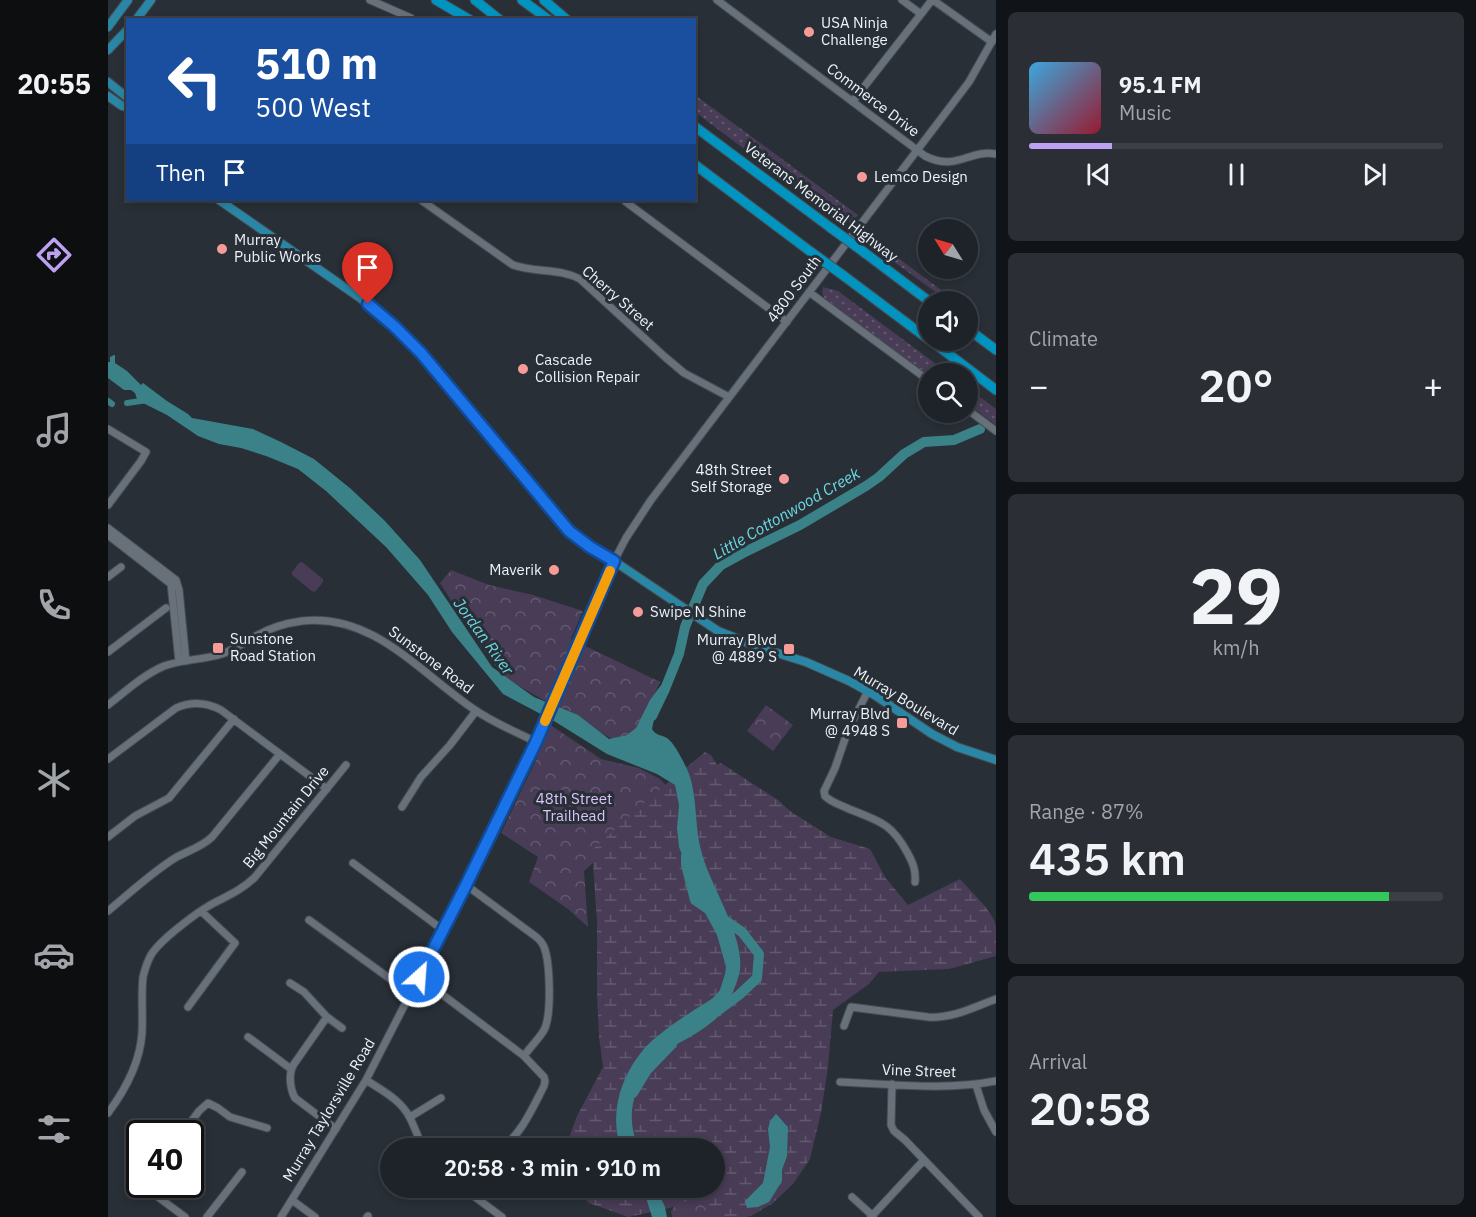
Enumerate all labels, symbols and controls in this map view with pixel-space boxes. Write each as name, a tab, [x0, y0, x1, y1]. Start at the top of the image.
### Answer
place label: USA Ninja Challenge	[821, 13, 888, 49]
marker: USA Ninja Challenge	[802, 25, 816, 39]
text: 510 m	[255, 36, 378, 91]
icon: left	[156, 42, 234, 120]
street label: Commerce Drive	[823, 58, 924, 141]
text: 20:55	[17, 66, 91, 101]
text: 95.1 FM	[1119, 70, 1202, 99]
text: 500 West	[255, 89, 371, 124]
text: Music	[1119, 99, 1171, 126]
street label: Veterans Memorial Highway	[741, 138, 902, 266]
icon: arrive	[218, 156, 251, 189]
text: Then	[156, 158, 206, 187]
icon: previous	[1082, 158, 1115, 191]
icon: pause	[1220, 158, 1253, 191]
icon: next	[1358, 158, 1391, 191]
place label: Lemco Design	[874, 167, 968, 186]
marker: Lemco Design	[855, 170, 869, 184]
north arrow	[918, 219, 978, 279]
map controls	[918, 219, 978, 423]
place label: Murray Public Works	[234, 230, 321, 266]
icon: directions	[33, 234, 75, 276]
marker: Murray Public Works	[215, 242, 229, 256]
pin	[342, 242, 393, 304]
icon: arrive	[351, 251, 384, 284]
street label: 4800 South	[762, 251, 825, 326]
street label: Cherry Street	[578, 261, 658, 334]
button: sound	[918, 291, 978, 351]
text: Climate	[1029, 325, 1098, 352]
place label: Cascade Collision Repair	[535, 350, 640, 386]
text: 20°	[1198, 356, 1274, 414]
marker: Cascade Collision Repair	[516, 362, 530, 376]
button: search	[918, 363, 978, 423]
text: −	[1029, 364, 1049, 407]
text: +	[1423, 364, 1443, 407]
icon: music	[33, 409, 75, 451]
place label: 48th Street Self Storage	[691, 460, 772, 496]
water label: Little Cottonwood Creek	[709, 462, 864, 563]
marker: 48th Street Self Storage	[777, 472, 791, 486]
text: 29	[1189, 544, 1283, 645]
place label: Maverik	[489, 560, 542, 579]
marker: Maverik	[547, 563, 561, 577]
icon: phone	[33, 584, 75, 626]
water label: Jordan River	[450, 594, 519, 679]
place label: Swipe N Shine	[650, 602, 746, 621]
marker: Swipe N Shine	[631, 605, 645, 619]
street label: Sunstone Road	[385, 622, 477, 698]
place label: Sunstone Road Station	[230, 629, 316, 665]
place label: Murray Blvd @ 4889 S	[697, 630, 777, 666]
text: km/h	[1212, 634, 1260, 661]
marker: Sunstone Road Station	[211, 641, 225, 655]
marker: Murray Blvd @ 4889 S	[782, 642, 796, 656]
street label: Murray Boulevard	[850, 662, 962, 739]
place label: Murray Blvd @ 4948 S	[810, 704, 890, 740]
marker: Murray Blvd @ 4948 S	[895, 716, 909, 730]
icon: climate	[33, 759, 75, 801]
street label: Big Mountain Drive	[238, 762, 333, 872]
park label: 48th Street Trailhead	[536, 789, 612, 825]
text: Range · 87%	[1029, 798, 1144, 825]
text: 435 km	[1029, 829, 1186, 887]
icon: car	[33, 934, 75, 976]
position arrow	[387, 945, 451, 1009]
street label: Murray Taylorsville Road	[278, 1035, 379, 1185]
text: Arrival	[1029, 1048, 1087, 1075]
street label: Vine Street	[882, 1060, 956, 1081]
text: 20:58	[1029, 1079, 1151, 1137]
icon: filters	[33, 1108, 75, 1150]
speed limit sign: 40	[126, 1120, 204, 1198]
text: 20:58 · 3 min · 910 m	[444, 1153, 661, 1182]

